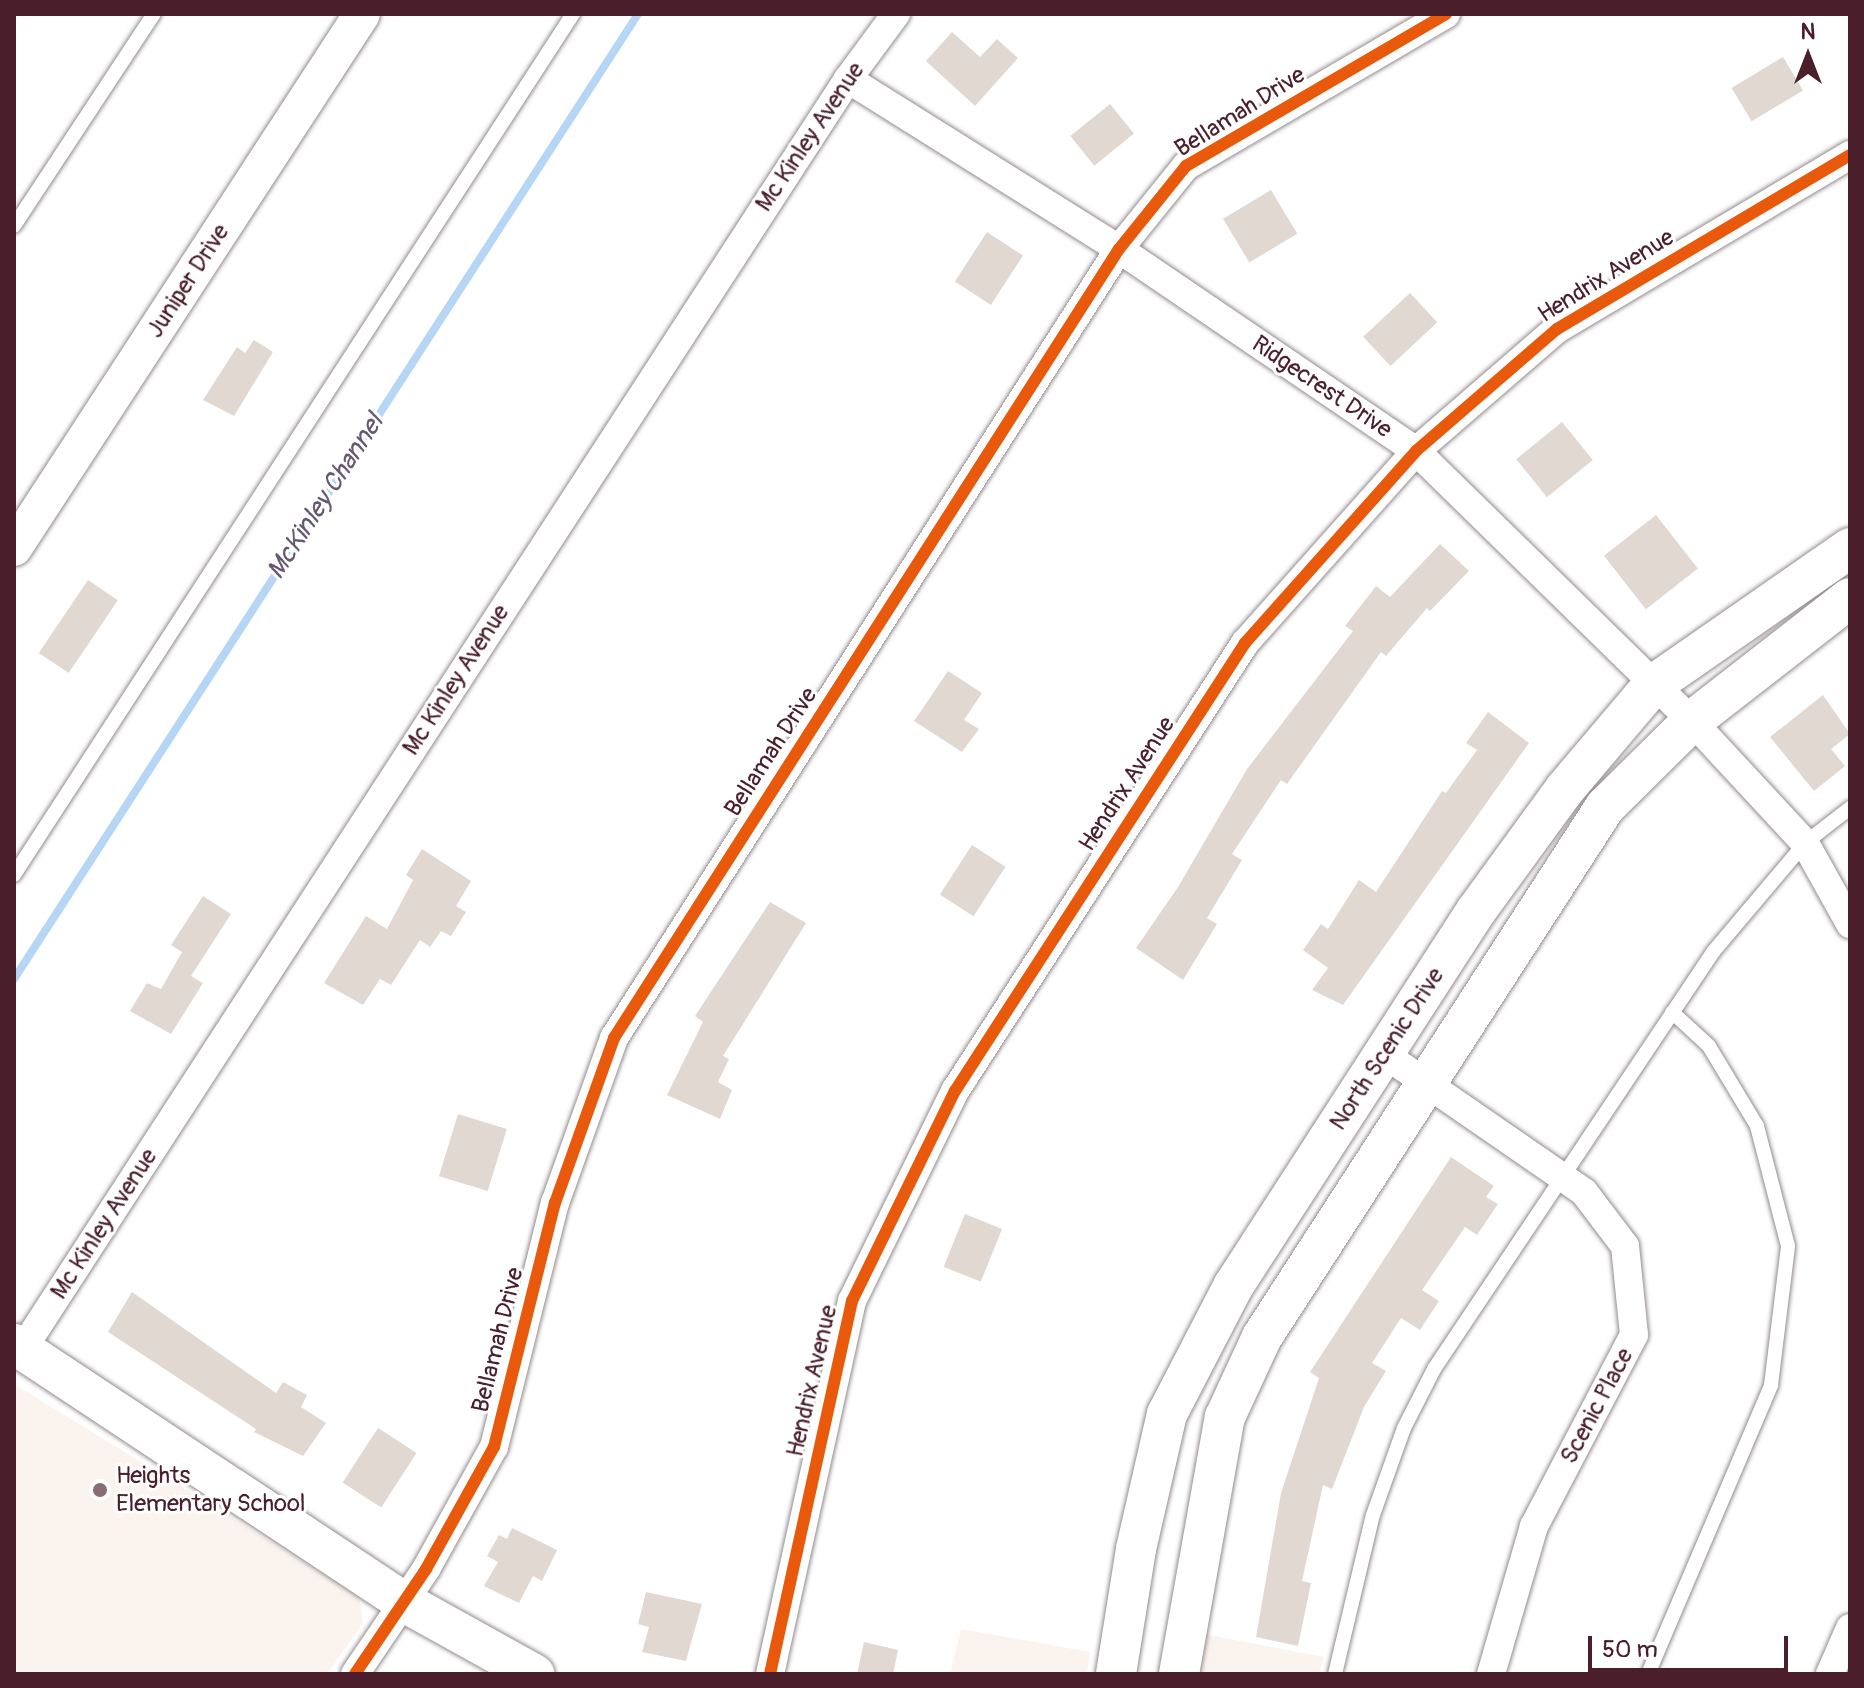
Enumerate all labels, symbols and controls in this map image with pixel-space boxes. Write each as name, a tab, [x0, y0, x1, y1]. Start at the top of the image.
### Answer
north arrow	[1768, 16, 1848, 96]
text: N	[1801, 18, 1815, 46]
street label: Mc Kinley Avenue	[750, 57, 870, 217]
street label: Bellamah Drive	[1170, 61, 1310, 163]
street label: Juniper Drive	[141, 219, 235, 343]
street label: Hendrix Avenue	[1533, 223, 1679, 329]
street label: Ridgecrest Drive	[1247, 330, 1397, 444]
water label: McKinley Channel	[261, 409, 391, 585]
street label: Mc Kinley Avenue	[397, 599, 515, 761]
street label: Bellamah Drive	[719, 682, 823, 822]
street label: Hendrix Avenue	[1073, 711, 1181, 857]
street label: North Scenic Drive	[1324, 962, 1450, 1136]
street label: Mc Kinley Avenue	[45, 1143, 163, 1305]
street label: Bellamah Drive	[466, 1265, 530, 1415]
street label: Hendrix Avenue	[781, 1302, 843, 1460]
street label: Scenic Place	[1554, 1343, 1640, 1469]
place label: Heights Elementary School	[116, 1462, 306, 1518]
marker: Heights Elementary School	[91, 1481, 109, 1499]
scale bar	[1592, 1620, 1792, 1670]
text: 50 m	[1602, 1635, 1658, 1664]

